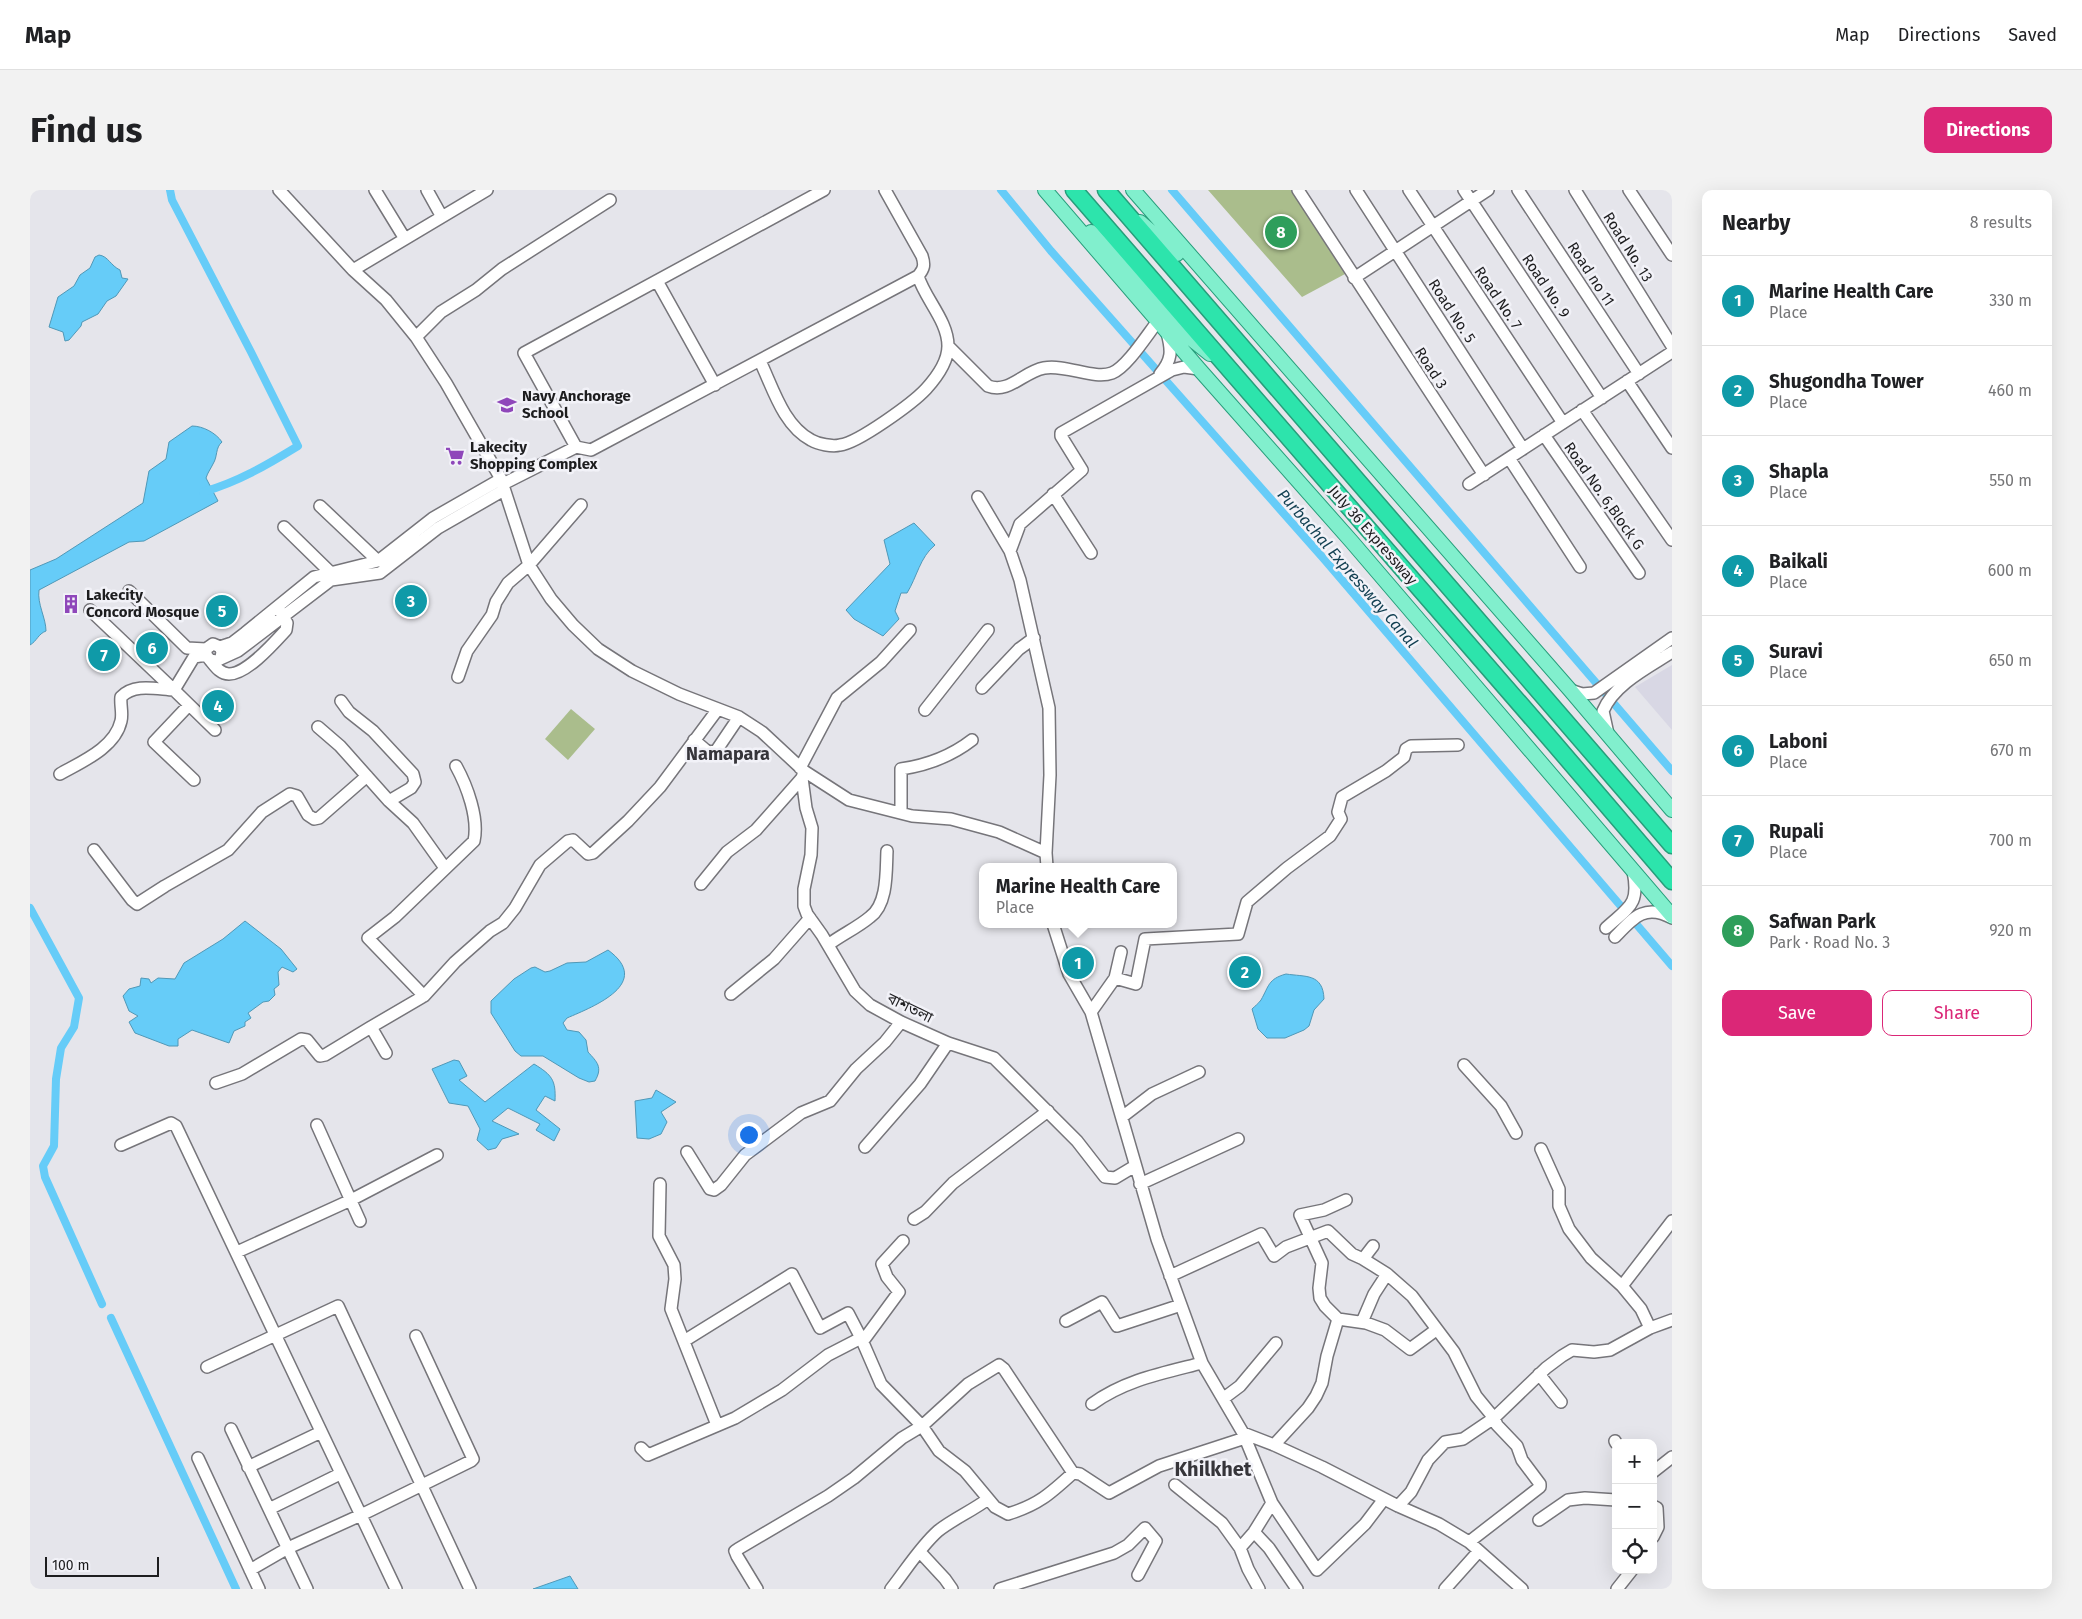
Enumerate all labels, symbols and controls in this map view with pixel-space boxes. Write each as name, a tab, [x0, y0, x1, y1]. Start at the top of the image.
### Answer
text: Map	[25, 21, 71, 49]
text: Map	[1835, 24, 1870, 46]
text: Directions	[1898, 24, 1980, 46]
text: Saved	[2008, 24, 2057, 46]
button: Directions	[1924, 107, 2052, 153]
text: Find us	[30, 109, 142, 151]
street label: Road No. 13	[1599, 209, 1657, 285]
text: Nearby	[1722, 210, 1790, 236]
pin: 8	[1265, 213, 1297, 251]
text: 8 results	[1970, 213, 2032, 232]
street label: Road no 11	[1564, 239, 1618, 309]
street label: Road No. 9	[1518, 251, 1574, 321]
street label: Road No. 7	[1471, 263, 1526, 333]
street label: Road No. 5	[1425, 276, 1479, 346]
text: Marine Health Care	[1769, 280, 1934, 303]
text: 1	[1734, 291, 1742, 310]
text: 330 m	[1989, 291, 2032, 310]
text: Place	[1769, 303, 1808, 322]
street label: Road 3	[1411, 344, 1451, 392]
text: Shugondha Tower	[1769, 370, 1924, 393]
text: 2	[1734, 381, 1742, 400]
text: 460 m	[1988, 381, 2032, 400]
place label: Navy Anchorage School	[522, 387, 631, 422]
text: Place	[1769, 393, 1808, 412]
school or university icon: Navy Anchorage School	[496, 394, 518, 416]
place label: Lakecity Shopping Complex	[470, 438, 598, 473]
street label: Road No. 6,Block G	[1560, 439, 1648, 553]
supermarket icon: Lakecity Shopping Complex	[444, 445, 466, 467]
text: Shapla	[1769, 460, 1829, 483]
text: 3	[1734, 471, 1742, 490]
text: 550 m	[1989, 471, 2032, 490]
street label: July 36 Expressway	[1325, 482, 1421, 589]
text: Place	[1769, 483, 1808, 502]
water label: Purbachal Expressway Canal	[1274, 485, 1422, 652]
text: Baikali	[1769, 550, 1828, 573]
text: 4	[1733, 561, 1743, 580]
text: 600 m	[1988, 561, 2032, 580]
text: Place	[1769, 573, 1808, 592]
pin: 3	[395, 582, 427, 620]
place label: Lakecity Concord Mosque	[86, 586, 199, 621]
pin: 5	[206, 592, 238, 630]
building icon: Lakecity Concord Mosque	[60, 593, 82, 615]
pin: 6	[136, 629, 168, 667]
pin: 7	[88, 636, 120, 674]
text: Suravi	[1769, 640, 1823, 663]
text: 5	[1734, 651, 1742, 670]
text: 650 m	[1989, 651, 2032, 670]
text: Place	[1769, 663, 1808, 682]
pin: 4	[202, 687, 234, 725]
text: Laboni	[1769, 730, 1828, 753]
text: 6	[1733, 741, 1743, 760]
text: 670 m	[1990, 741, 2032, 760]
district label: Namapara	[686, 743, 770, 765]
text: Place	[1769, 753, 1808, 772]
text: Rupali	[1769, 820, 1824, 843]
text: 7	[1734, 831, 1742, 850]
text: 700 m	[1989, 831, 2032, 850]
text: Place	[1769, 843, 1808, 862]
popup	[979, 863, 1177, 928]
text: Marine Health Care	[996, 875, 1160, 898]
text: Place	[996, 898, 1034, 917]
text: Safwan Park	[1769, 910, 1876, 933]
text: 8	[1733, 921, 1743, 940]
text: 920 m	[1989, 921, 2032, 940]
text: Park · Road No. 3	[1769, 933, 1890, 952]
pin: 1	[1062, 944, 1094, 982]
pin: 2	[1229, 953, 1261, 991]
street label: বাশতলা	[883, 989, 937, 1027]
button: Save	[1722, 990, 1872, 1036]
button: Share	[1882, 990, 2032, 1036]
your location	[736, 1122, 762, 1148]
map controls	[1612, 1439, 1657, 1574]
button: +	[1612, 1439, 1657, 1484]
district label: Khilkhet	[1174, 1457, 1252, 1481]
button: −	[1612, 1484, 1657, 1529]
button: locate	[1612, 1529, 1657, 1574]
scale bar	[45, 1554, 159, 1577]
text: 100 m	[52, 1557, 89, 1574]

